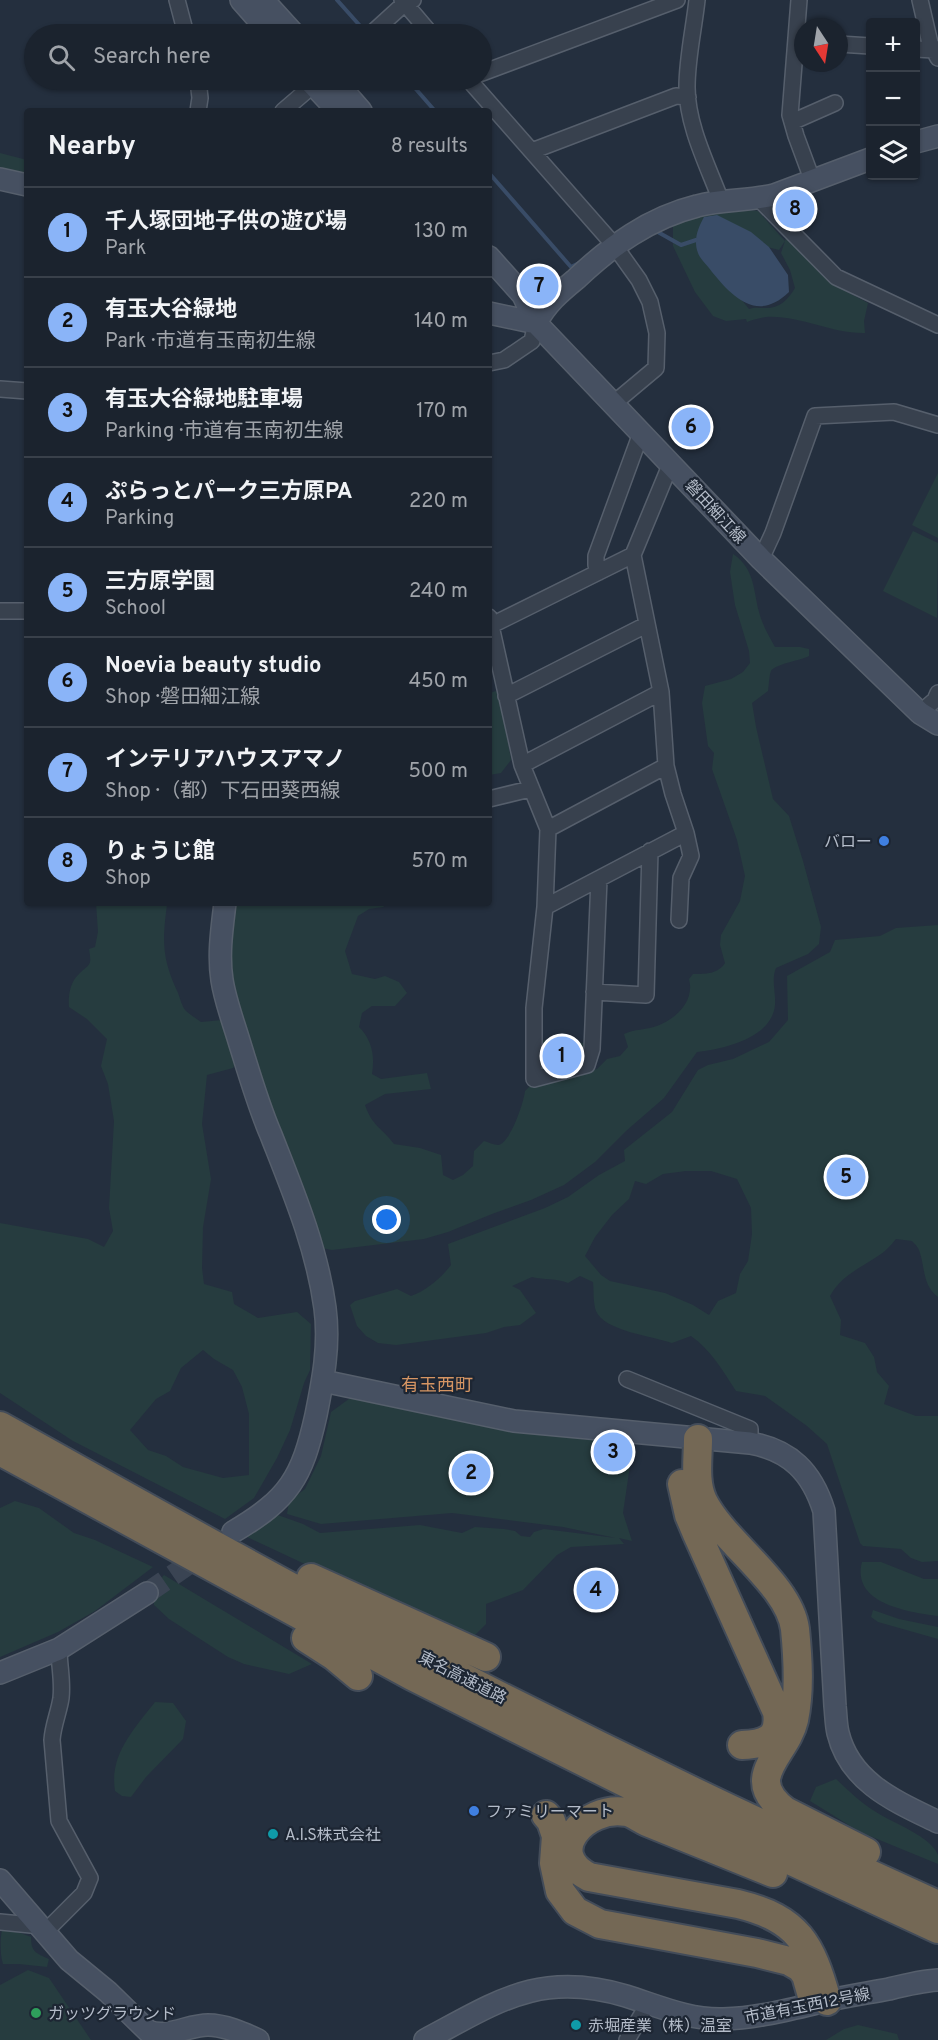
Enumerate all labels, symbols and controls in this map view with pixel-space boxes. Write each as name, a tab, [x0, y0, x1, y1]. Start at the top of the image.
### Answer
north arrow	[794, 18, 848, 72]
map controls	[866, 18, 920, 180]
button: +	[866, 18, 920, 72]
search box	[24, 24, 492, 90]
icon: search	[45, 41, 78, 74]
text: Search here	[93, 44, 211, 71]
button: −	[866, 72, 920, 126]
button: layers	[866, 126, 920, 180]
text: Nearby	[48, 131, 136, 164]
text: 8 results	[391, 134, 468, 160]
pin: 8	[776, 186, 814, 232]
text: 千人塚団地子供の遊び場	[105, 209, 347, 236]
text: 1	[64, 219, 72, 245]
text: 130 m	[414, 219, 468, 245]
text: Park	[105, 236, 146, 262]
pin: 7	[520, 264, 558, 308]
text: 有玉大谷緑地	[105, 297, 237, 324]
text: 2	[61, 309, 74, 335]
text: 140 m	[414, 309, 468, 335]
text: Park · 市道有玉南初生線	[105, 329, 316, 355]
text: 有玉大谷緑地駐車場	[105, 387, 303, 414]
text: 3	[62, 399, 74, 425]
text: 170 m	[416, 399, 468, 425]
pin: 6	[672, 404, 710, 450]
text: Parking · 市道有玉南初生線	[105, 419, 344, 445]
street label: 磐田細江線	[680, 476, 749, 548]
text: ぷらっとパーク三方原PA	[105, 479, 353, 506]
text: 4	[61, 489, 74, 515]
text: 220 m	[409, 489, 468, 515]
text: Parking	[105, 506, 174, 532]
text: 三方原学園	[105, 569, 215, 596]
text: 5	[61, 579, 74, 605]
text: 240 m	[409, 579, 468, 605]
text: School	[105, 596, 166, 622]
text: Noevia beauty studio	[105, 653, 322, 680]
text: 6	[61, 669, 74, 695]
text: 450 m	[409, 669, 468, 695]
text: Shop · 磐田細江線	[105, 685, 260, 711]
text: インテリアハウスアマノ	[105, 747, 345, 774]
text: 7	[62, 759, 73, 785]
text: 500 m	[408, 759, 468, 785]
text: Shop · （都）下石田葵西線	[105, 779, 340, 805]
place label: バロー	[824, 833, 872, 853]
marker: バロー	[877, 834, 891, 848]
text: りょうじ館	[105, 839, 215, 866]
text: 8	[61, 849, 74, 875]
text: 570 m	[411, 849, 468, 875]
text: Shop	[105, 866, 151, 892]
pin: 1	[542, 1034, 582, 1078]
pin: 5	[826, 1154, 866, 1200]
your location	[372, 1205, 401, 1234]
district label: 有玉西町	[401, 1375, 473, 1398]
pin: 3	[594, 1430, 632, 1474]
pin: 2	[452, 1450, 490, 1496]
pin: 4	[576, 1568, 616, 1612]
street label: 東名高速道路	[415, 1648, 509, 1709]
place label: ファミリーマート	[486, 1803, 614, 1823]
marker: ファミリーマート	[467, 1804, 481, 1818]
place label: A.I.S株式会社	[285, 1826, 381, 1846]
marker: A.I.S株式会社	[266, 1827, 280, 1841]
street label: 市道有玉西12号線	[743, 1985, 872, 2029]
place label: ガッツグラウンド	[48, 2005, 176, 2025]
marker: ガッツグラウンド	[29, 2006, 43, 2020]
place label: 赤堀産業（株）温室	[588, 2017, 732, 2037]
marker: 赤堀産業（株）温室	[569, 2018, 583, 2032]

